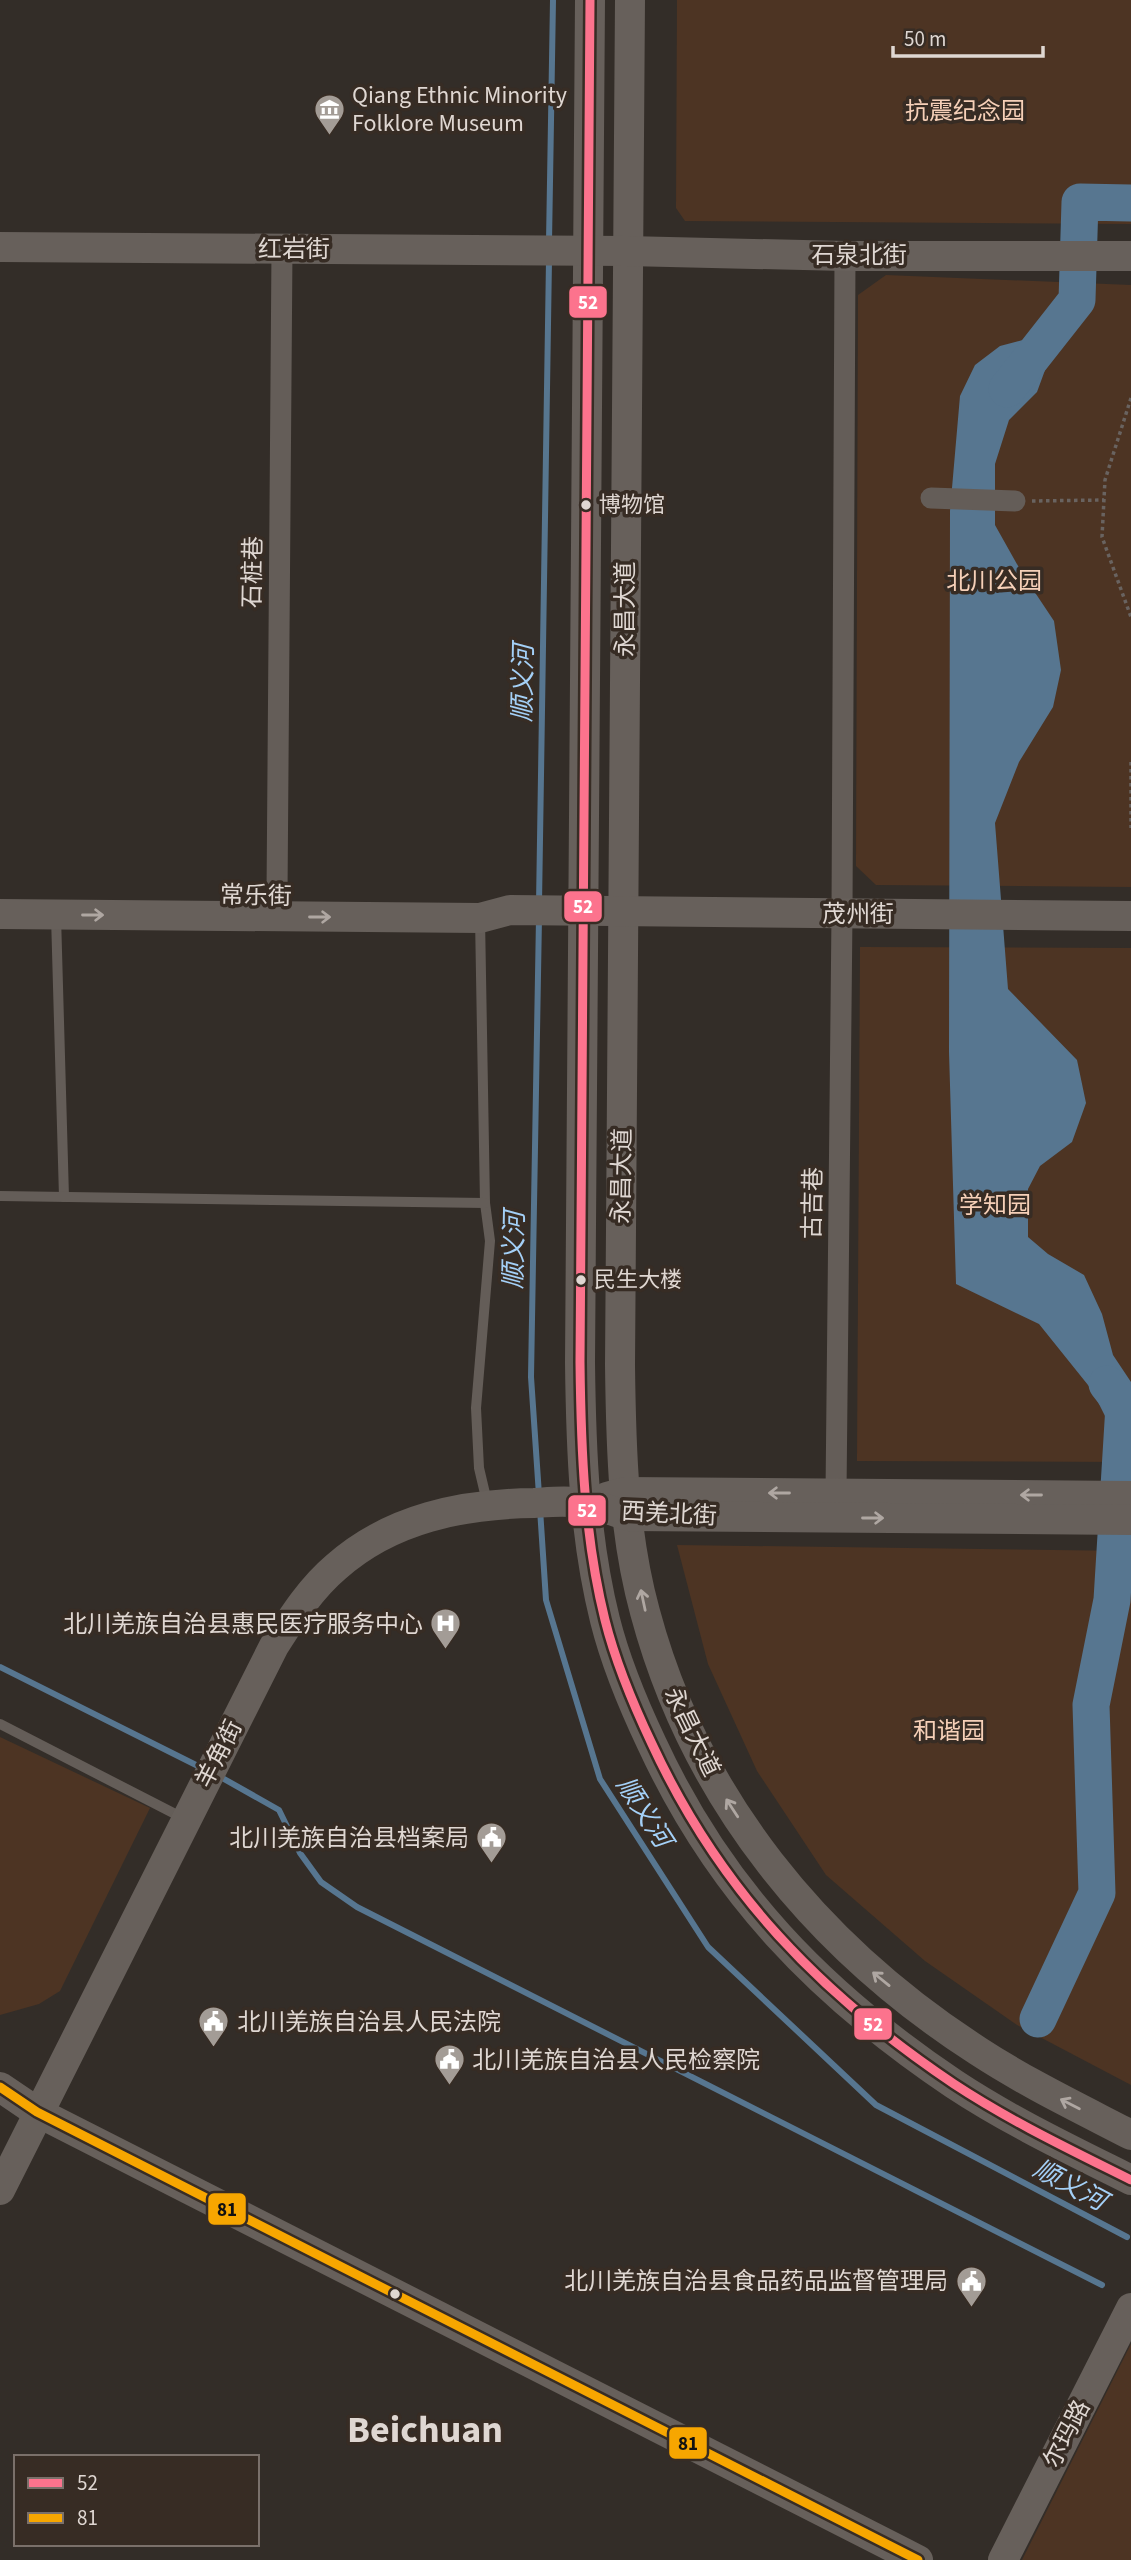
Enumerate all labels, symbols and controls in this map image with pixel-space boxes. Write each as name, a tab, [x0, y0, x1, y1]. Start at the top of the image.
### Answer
scale bar	[893, 14, 1044, 58]
text: 50 m	[904, 24, 946, 54]
place label: Qiang Ethnic Minority Folklore Museum	[352, 78, 567, 141]
museum icon: Qiang Ethnic Minority Folklore Museum	[312, 92, 346, 136]
park label: 抗震纪念园	[905, 94, 1025, 129]
street label: 红岩街	[258, 232, 330, 267]
street label: 石泉北街	[811, 238, 907, 273]
line badge: 52	[568, 285, 608, 319]
text: 52	[578, 290, 598, 317]
place label: 博物馆	[599, 489, 665, 521]
marker: 博物馆	[579, 498, 593, 512]
street label: 石桩巷	[235, 536, 271, 608]
street label: 永昌大道	[608, 561, 643, 657]
park label: 北川公园	[946, 564, 1042, 599]
water label: 顺义河	[504, 639, 542, 722]
street label: 常乐街	[220, 878, 292, 914]
line badge: 52	[563, 890, 603, 923]
text: 52	[573, 894, 593, 921]
street label: 茂州街	[822, 897, 894, 932]
one-way arrow	[81, 908, 104, 922]
one-way arrow	[308, 910, 331, 924]
street label: 永昌大道	[604, 1128, 640, 1224]
street label: 古吉巷	[795, 1167, 831, 1239]
park label: 学知园	[959, 1188, 1031, 1223]
water label: 顺义河	[495, 1206, 533, 1289]
place label: 民生大楼	[594, 1264, 682, 1296]
marker: 民生大楼	[574, 1273, 588, 1287]
one-way arrow	[768, 1486, 791, 1500]
one-way arrow	[1020, 1488, 1043, 1502]
line badge: 52	[567, 1494, 607, 1527]
street label: 西羌北街	[620, 1494, 718, 1534]
text: 52	[577, 1498, 597, 1525]
one-way arrow	[861, 1511, 884, 1525]
one-way arrow	[635, 1589, 649, 1612]
place label: 北川羌族自治县惠民医疗服务中心	[63, 1607, 423, 1642]
hospital icon: 北川羌族自治县惠民医疗服务中心	[429, 1607, 463, 1651]
street label: 永昌大道	[655, 1681, 729, 1783]
street label: 羊角街	[187, 1714, 251, 1794]
park label: 和谐园	[913, 1714, 985, 1749]
water label: 顺义河	[607, 1769, 683, 1859]
one-way arrow	[725, 1799, 739, 1819]
place label: 北川羌族自治县档案局	[229, 1821, 469, 1856]
public building icon: 北川羌族自治县档案局	[475, 1821, 509, 1865]
one-way arrow	[872, 1972, 890, 1987]
public building icon: 北川羌族自治县人民法院	[197, 2005, 231, 2049]
place label: 北川羌族自治县人民法院	[237, 2005, 501, 2040]
line badge: 52	[853, 2007, 893, 2041]
text: 52	[863, 2012, 883, 2039]
public building icon: 北川羌族自治县人民检察院	[432, 2043, 466, 2087]
place label: 北川羌族自治县人民检察院	[472, 2043, 760, 2078]
one-way arrow	[1060, 2096, 1081, 2110]
water label: 顺义河	[1027, 2150, 1118, 2222]
line badge: 81	[207, 2192, 247, 2226]
text: 81	[217, 2197, 237, 2224]
place label: 北川羌族自治县食品药品监督管理局	[564, 2264, 948, 2299]
public building icon: 北川羌族自治县食品药品监督管理局	[954, 2264, 988, 2308]
unlabelled marker	[388, 2287, 402, 2301]
street label: 尔玛路	[1035, 2394, 1099, 2474]
district label: Beichuan	[347, 2403, 503, 2457]
line badge: 81	[668, 2426, 708, 2460]
text: 81	[678, 2431, 698, 2458]
legend	[14, 2455, 259, 2546]
text: 52	[77, 2468, 98, 2498]
text: 81	[77, 2503, 98, 2533]

